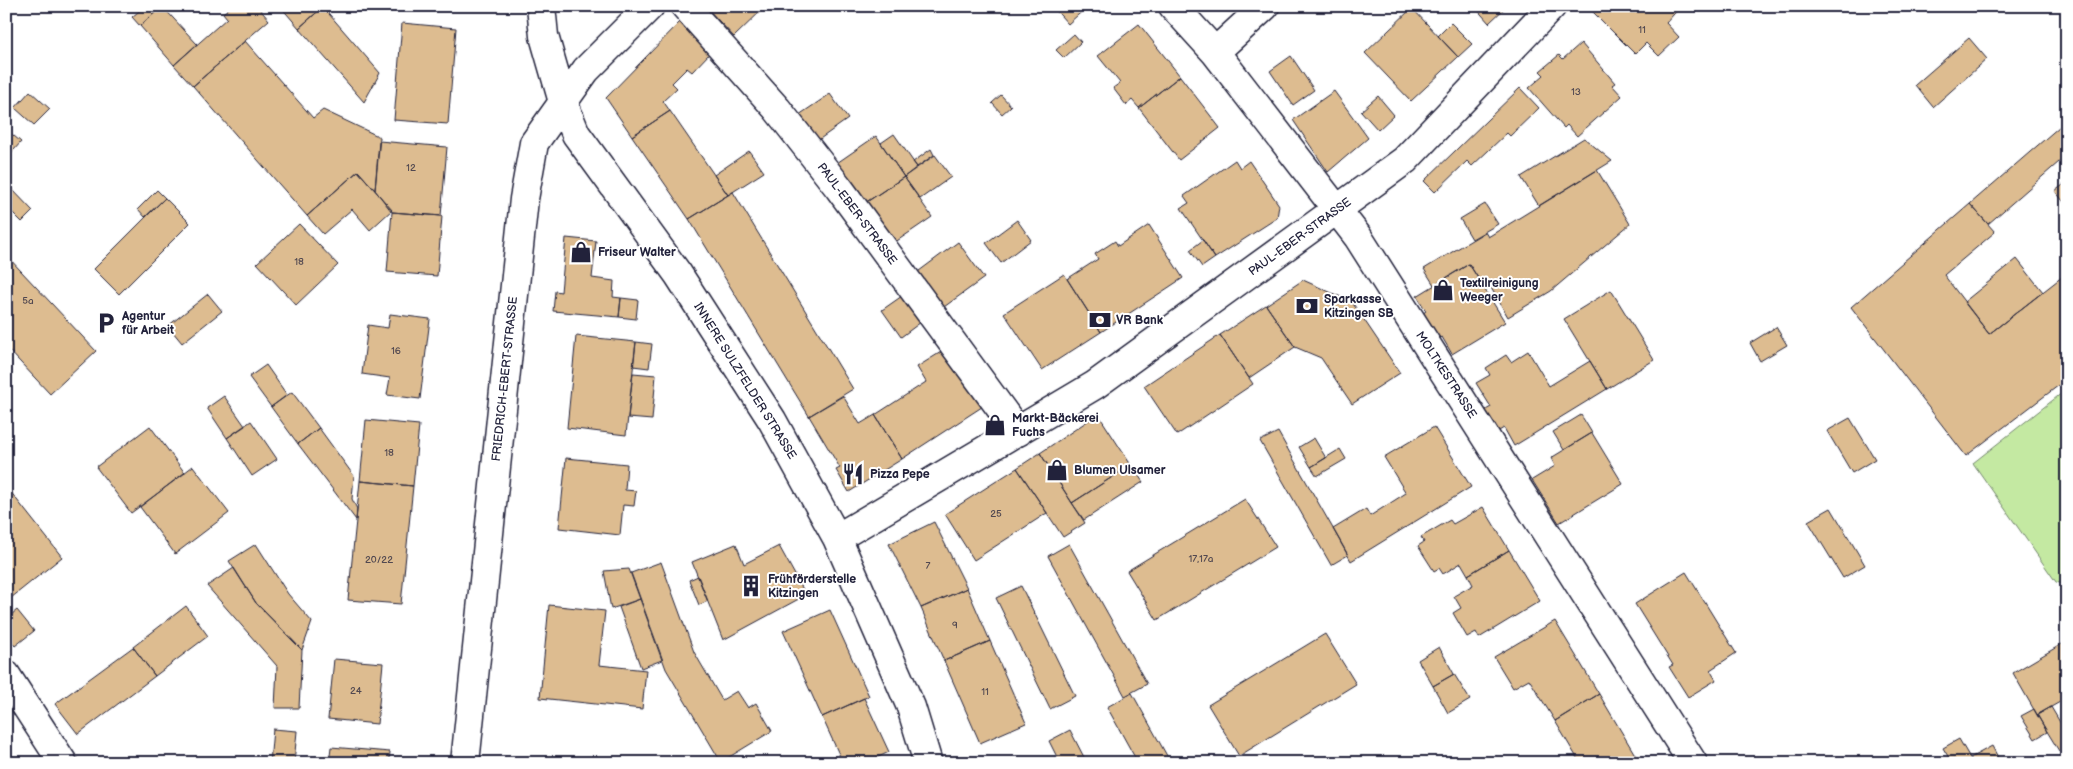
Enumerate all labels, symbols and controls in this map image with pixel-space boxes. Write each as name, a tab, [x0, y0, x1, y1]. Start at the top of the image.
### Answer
house number: 11	[1638, 24, 1646, 36]
house number: 13	[1571, 86, 1581, 98]
street label: PAUL-EBER-STRASSE	[814, 160, 900, 268]
house number: 12	[406, 162, 416, 174]
street label: PAUL-EBER-STRASSE	[1246, 195, 1354, 279]
shop icon: Friseur Walter	[568, 239, 594, 265]
place label: Friseur Walter	[598, 245, 676, 260]
house number: 18	[294, 256, 304, 268]
place label: Textilreinigung Weeger	[1460, 276, 1539, 305]
shop icon: Textilreinigung Weeger	[1430, 277, 1456, 303]
place label: Sparkasse Kitzingen SB	[1324, 292, 1394, 321]
bank icon: Sparkasse Kitzingen SB	[1294, 293, 1320, 319]
house number: 5a	[22, 295, 34, 307]
street label: FRIEDRICH-EBERT-STRASSE	[489, 296, 521, 462]
street label: INNERE SULZFELDER STRASSE	[690, 300, 800, 462]
bank icon: VR Bank	[1087, 307, 1113, 333]
place label: Agentur für Arbeit	[121, 309, 174, 338]
parking icon: Agentur für Arbeit	[93, 310, 119, 336]
place label: VR Bank	[1116, 313, 1164, 328]
street label: MOLTKESTRASSE	[1412, 329, 1480, 421]
house number: 16	[391, 345, 401, 357]
place label: Markt-Bäckerei Fuchs	[1012, 411, 1099, 440]
shop icon: Markt-Bäckerei Fuchs	[982, 412, 1008, 438]
house number: 18	[384, 447, 394, 459]
shop icon: Blumen Ulsamer	[1044, 457, 1070, 483]
restaurant icon: Pizza Pepe	[840, 461, 866, 487]
place label: Blumen Ulsamer	[1074, 463, 1166, 478]
place label: Pizza Pepe	[870, 467, 930, 482]
house number: 25	[990, 508, 1002, 520]
house number: 17,17a	[1188, 553, 1214, 565]
house number: 20/22	[365, 554, 393, 566]
house number: 7	[926, 560, 931, 572]
place label: Frühförderstelle Kitzingen	[768, 572, 856, 601]
building icon: Frühförderstelle Kitzingen	[738, 573, 764, 599]
house number: 9	[952, 619, 958, 631]
house number: 24	[350, 685, 362, 697]
house number: 11	[981, 686, 989, 698]

